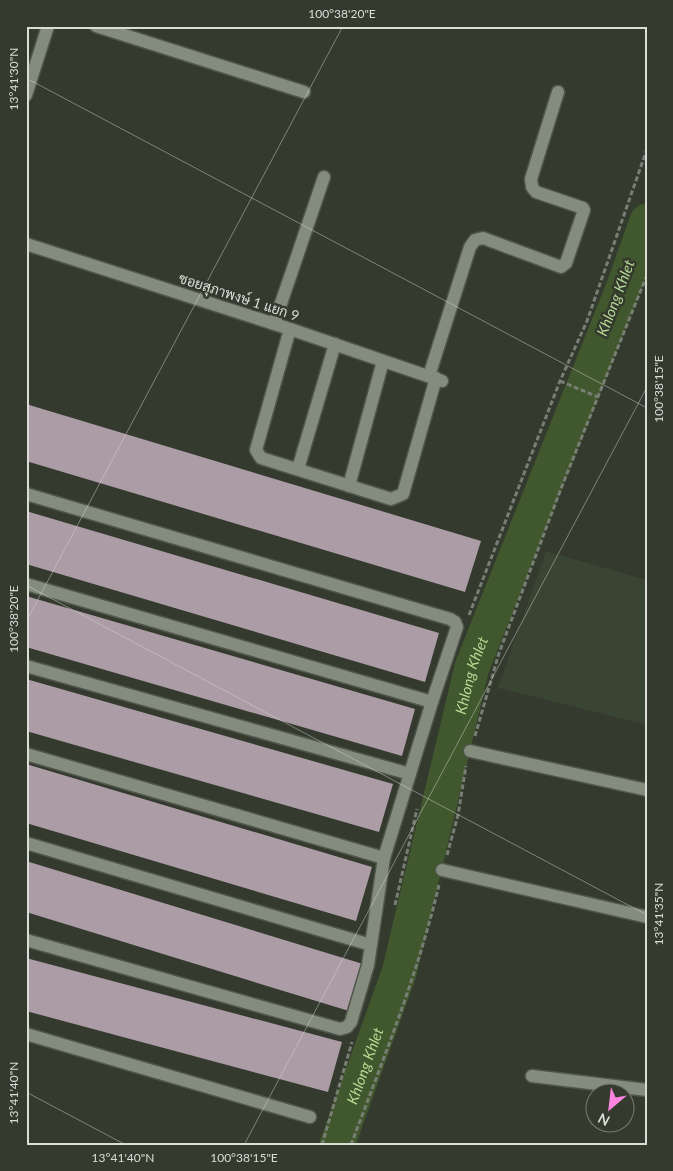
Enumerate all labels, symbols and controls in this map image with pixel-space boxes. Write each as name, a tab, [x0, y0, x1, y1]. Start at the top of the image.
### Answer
text: 100°38'20"E	[308, 6, 376, 21]
text: 13°41'30"N	[6, 48, 21, 110]
water label: Khlong Khlet	[592, 256, 638, 338]
street label: ซอยสุภาพงษ์ 1 แยก 9	[176, 269, 301, 326]
text: 100°38'15"E	[651, 355, 666, 423]
text: 100°38'20"E	[6, 585, 21, 653]
water label: Khlong Khlet	[451, 633, 491, 716]
text: 13°41'35"N	[651, 883, 666, 945]
water label: Khlong Khlet	[342, 1024, 387, 1106]
text: 13°41'40"N	[6, 1062, 21, 1124]
north arrow	[586, 1084, 636, 1134]
text: N	[595, 1110, 612, 1130]
text: 13°41'40"N	[92, 1150, 154, 1165]
text: 100°38'15"E	[210, 1150, 278, 1165]

